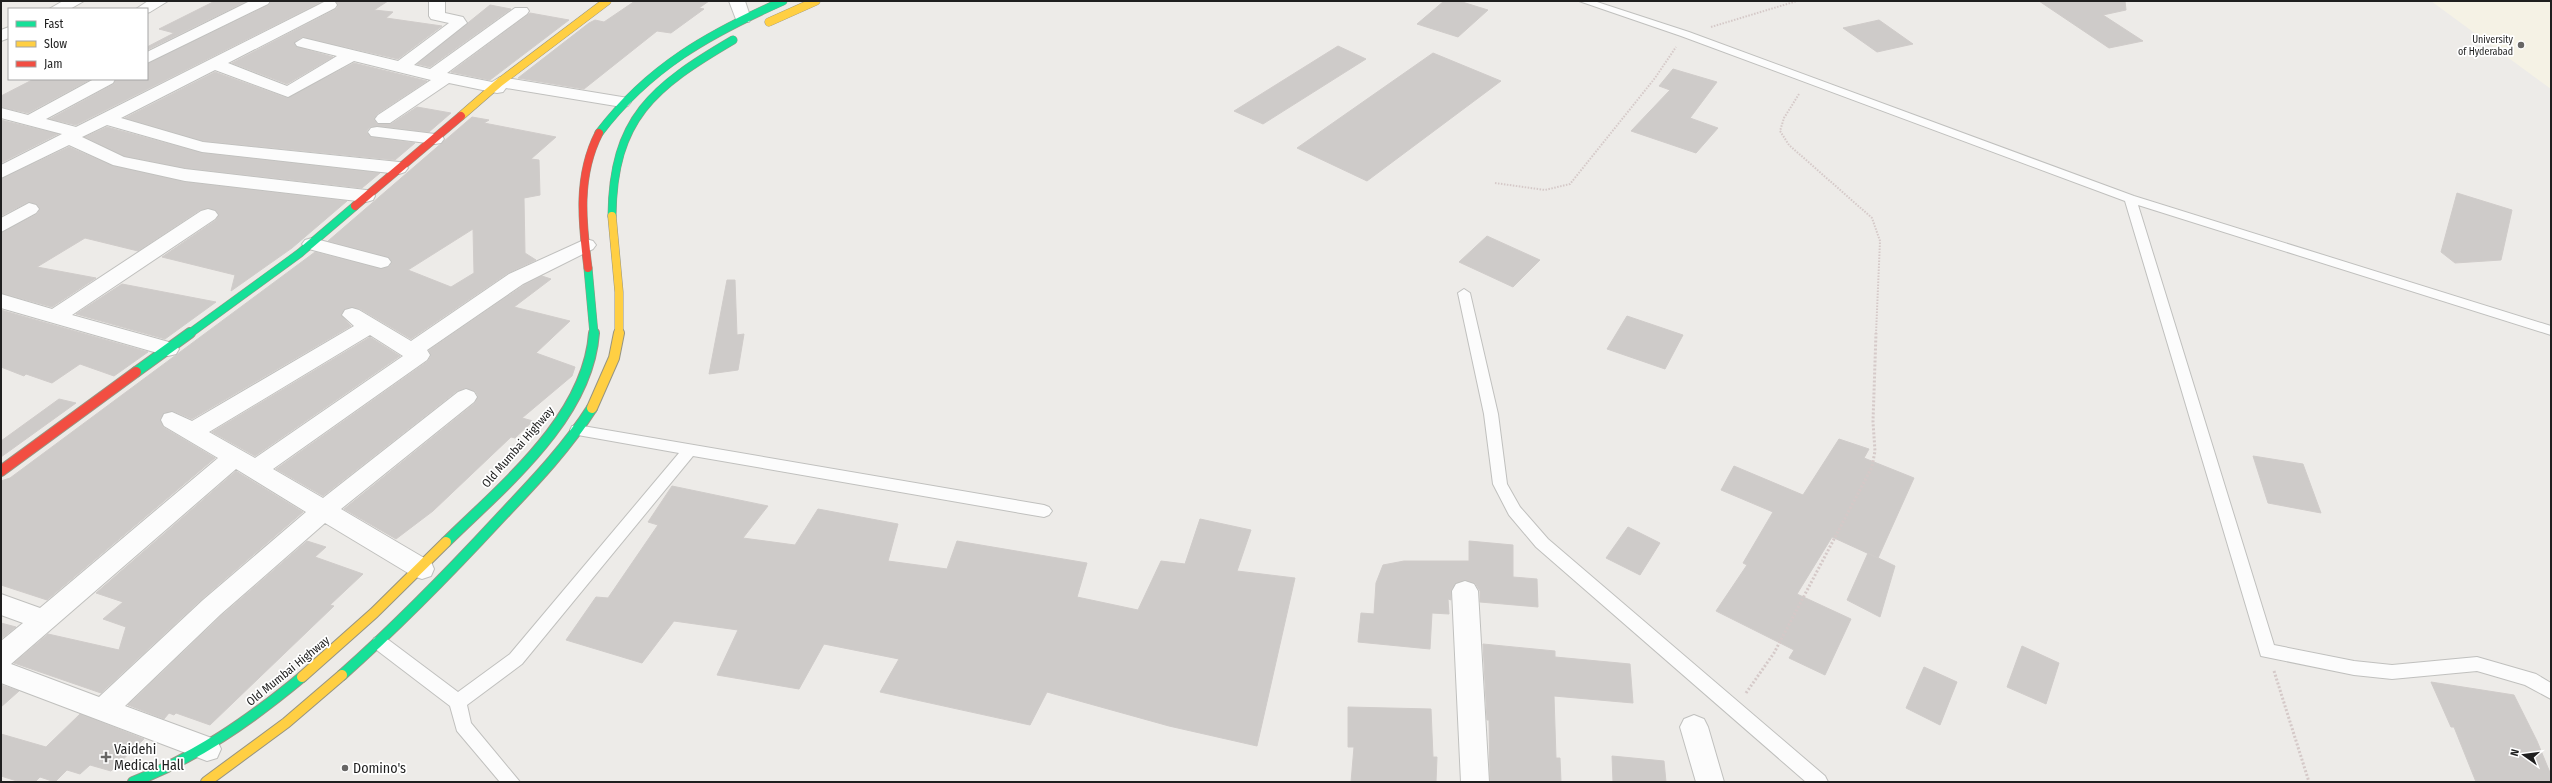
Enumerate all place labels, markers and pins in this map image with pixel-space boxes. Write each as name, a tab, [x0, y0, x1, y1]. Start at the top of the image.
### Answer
place label: University of Hyderabad	[2458, 34, 2514, 58]
marker: University of Hyderabad	[2516, 40, 2526, 50]
place label: Vaidehi Medical Hall	[114, 741, 184, 774]
marker: Vaidehi Medical Hall	[101, 752, 111, 762]
place label: Domino's	[353, 760, 406, 777]
marker: Domino's	[340, 763, 350, 773]

